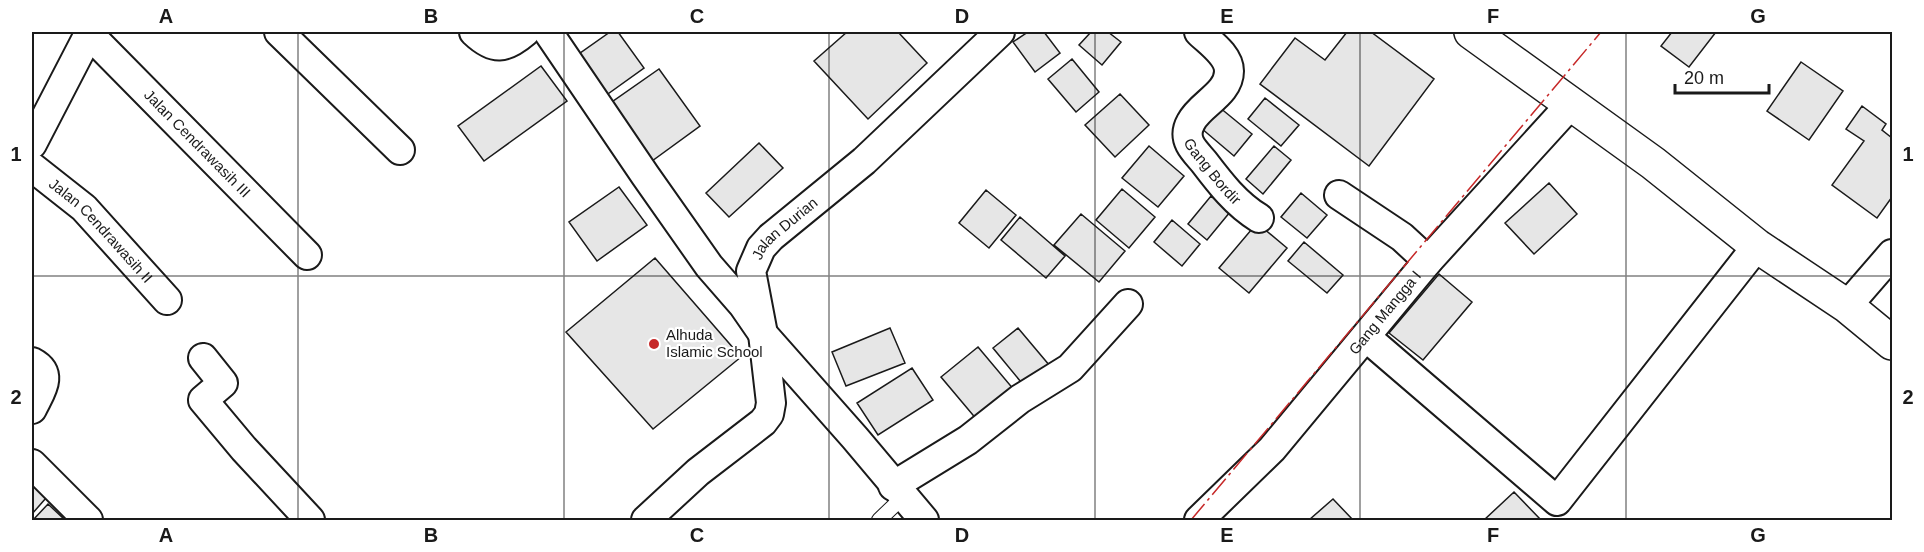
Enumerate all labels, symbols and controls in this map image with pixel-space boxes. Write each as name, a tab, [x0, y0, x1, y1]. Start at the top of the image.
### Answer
text: A	[159, 5, 173, 27]
text: B	[424, 5, 438, 27]
text: C	[690, 5, 704, 27]
text: D	[955, 5, 969, 27]
text: E	[1220, 5, 1234, 27]
text: F	[1487, 5, 1499, 27]
text: G	[1750, 5, 1766, 27]
scale bar	[1675, 57, 1770, 95]
text: 20 m	[1684, 68, 1724, 88]
street label: Jalan Cendrawasih III	[141, 86, 254, 201]
street label: Gang Bordir	[1180, 135, 1245, 208]
text: 1	[10, 143, 22, 165]
text: 1	[1902, 143, 1914, 165]
street label: Jalan Cendrawasih II	[46, 175, 156, 286]
street label: Jalan Durian	[748, 194, 821, 262]
street label: Gang Mangga I	[1345, 267, 1424, 358]
place label: Alhuda Islamic School	[666, 326, 763, 360]
marker: Alhuda Islamic School	[647, 337, 661, 351]
text: 2	[10, 386, 22, 408]
text: 2	[1902, 386, 1914, 408]
text: A	[159, 524, 173, 546]
text: B	[424, 524, 438, 546]
text: C	[690, 524, 704, 546]
text: D	[955, 524, 969, 546]
text: E	[1220, 524, 1234, 546]
text: F	[1487, 524, 1499, 546]
text: G	[1750, 524, 1766, 546]

